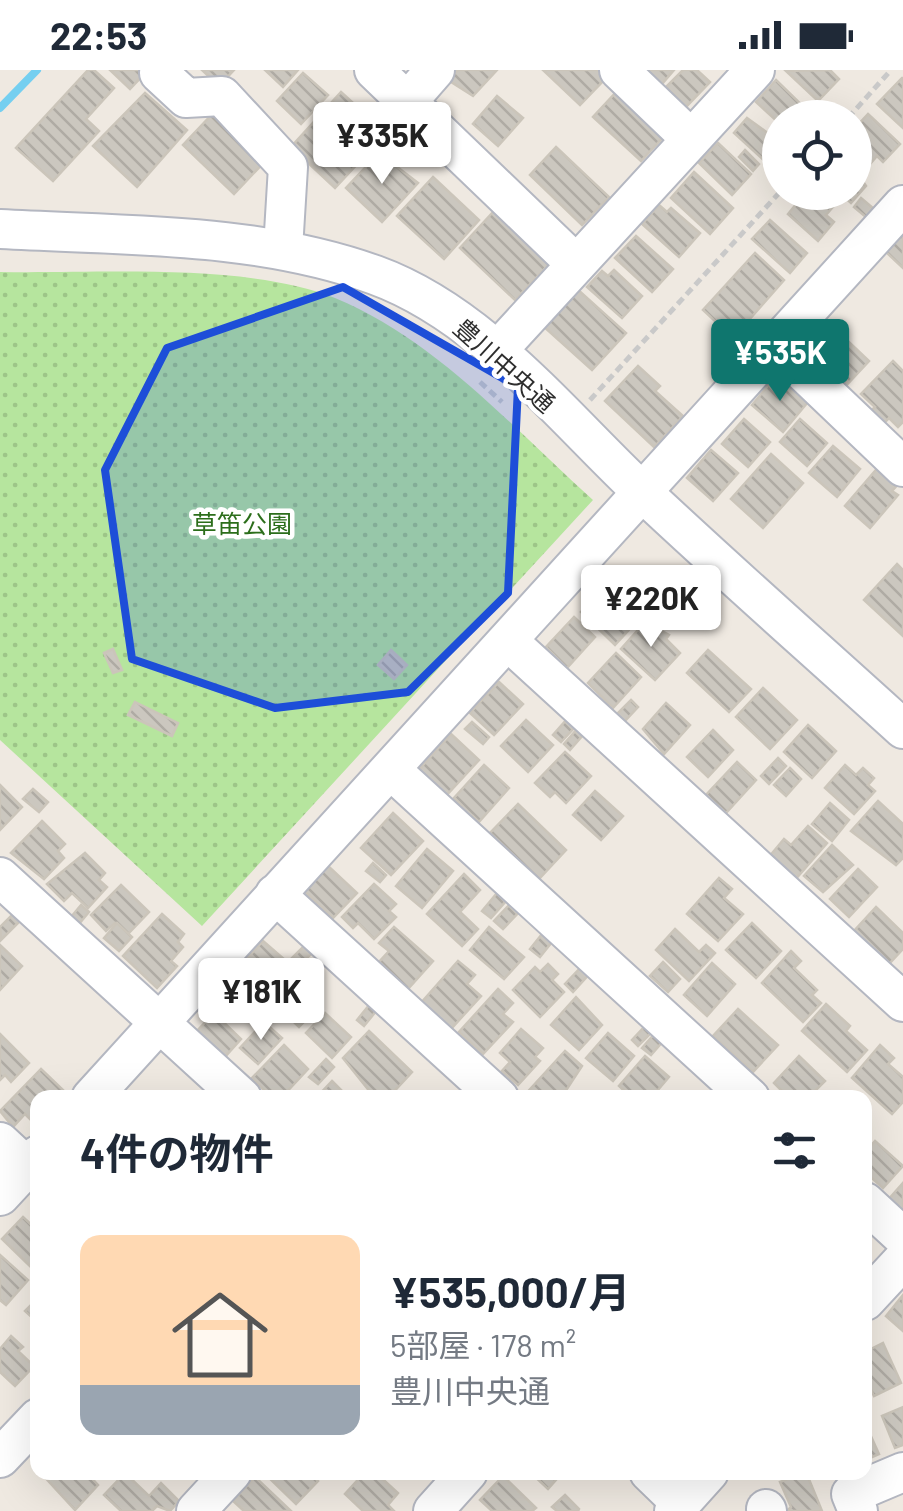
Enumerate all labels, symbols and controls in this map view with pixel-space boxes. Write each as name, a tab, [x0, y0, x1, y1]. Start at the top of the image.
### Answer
text: 22:53	[50, 12, 147, 58]
map controls	[762, 100, 872, 210]
button: locate	[762, 100, 872, 210]
pin: ¥335K	[312, 102, 452, 187]
text: ¥335K	[335, 115, 429, 153]
street label: 豊川中央通	[449, 312, 561, 418]
pin: ¥535K	[710, 319, 850, 404]
text: ¥535K	[733, 332, 827, 370]
park label: 草笛公園	[192, 508, 292, 538]
pin: ¥220K	[581, 565, 721, 650]
text: ¥220K	[603, 578, 699, 616]
pin: ¥181K	[191, 958, 331, 1043]
text: ¥181K	[220, 971, 302, 1009]
icon: filters	[767, 1123, 822, 1178]
text: 4件の物件	[80, 1127, 273, 1177]
text: ¥535,000/月	[390, 1266, 631, 1316]
icon: home	[160, 1275, 280, 1395]
text: 5部屋 · 178 m²	[390, 1325, 576, 1363]
text: 豊川中央通	[390, 1371, 550, 1409]

